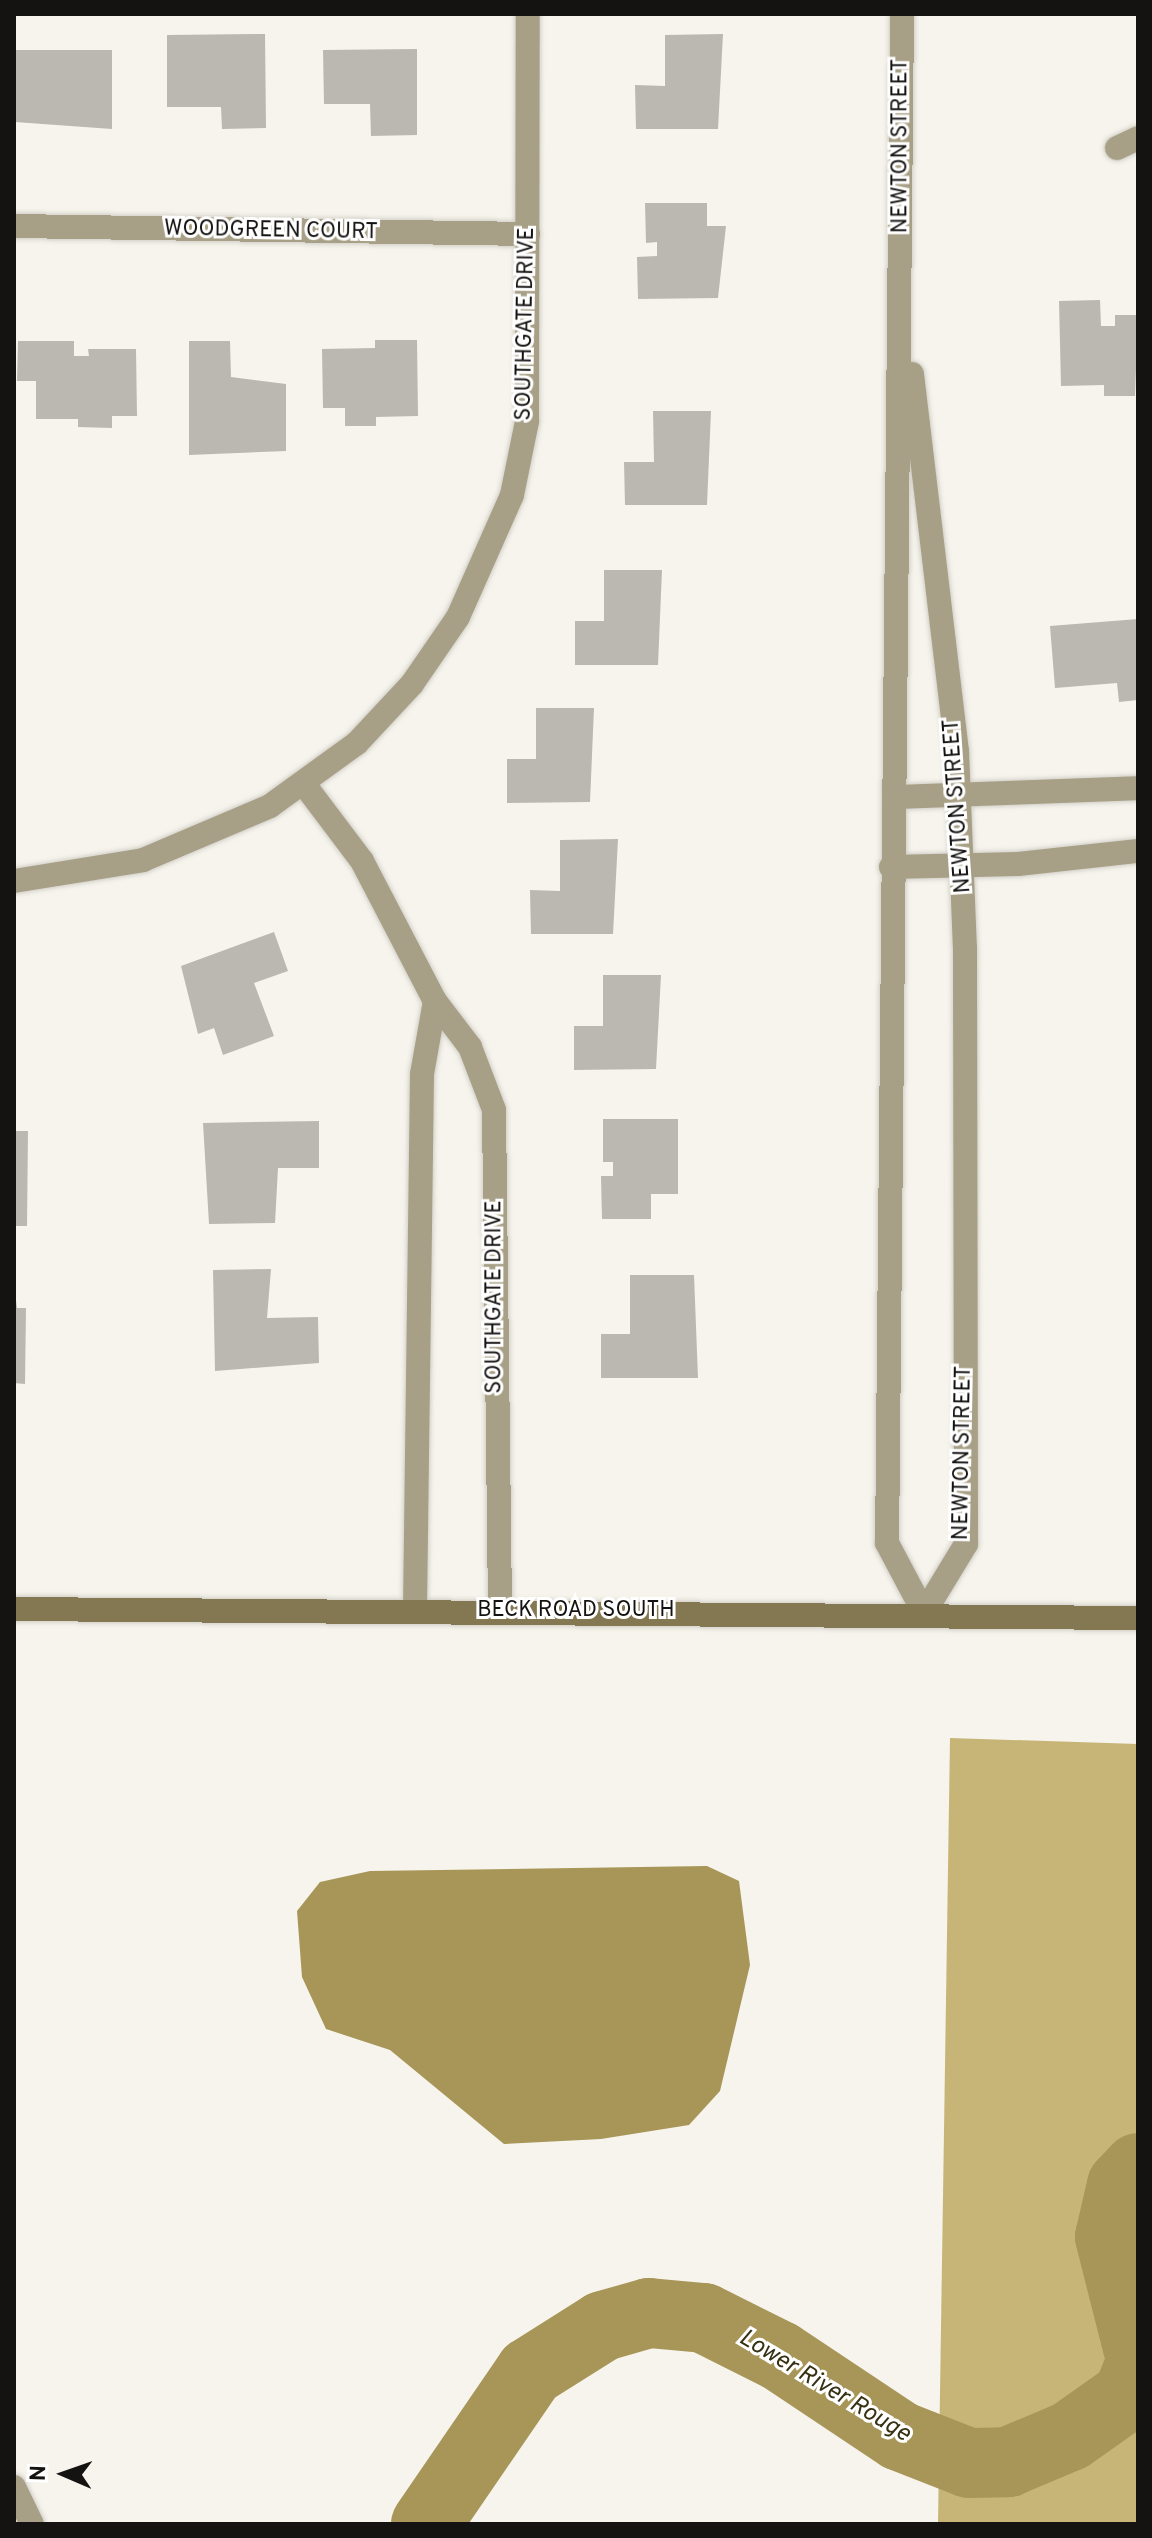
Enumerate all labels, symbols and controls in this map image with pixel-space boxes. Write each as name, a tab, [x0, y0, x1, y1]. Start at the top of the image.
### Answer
street label: NEWTON STREET	[888, 59, 914, 233]
street label: WOODGREEN COURT	[164, 216, 378, 246]
street label: SOUTHGATE DRIVE	[511, 227, 541, 421]
street label: NEWTON STREET	[939, 718, 977, 894]
street label: SOUTHGATE DRIVE	[482, 1200, 508, 1394]
street label: NEWTON STREET	[948, 1365, 978, 1541]
street label: BECK ROAD SOUTH	[477, 1598, 675, 1624]
water label: Lower River Rouge	[733, 2324, 915, 2450]
north arrow	[24, 2434, 104, 2514]
text: N	[26, 2465, 53, 2482]

